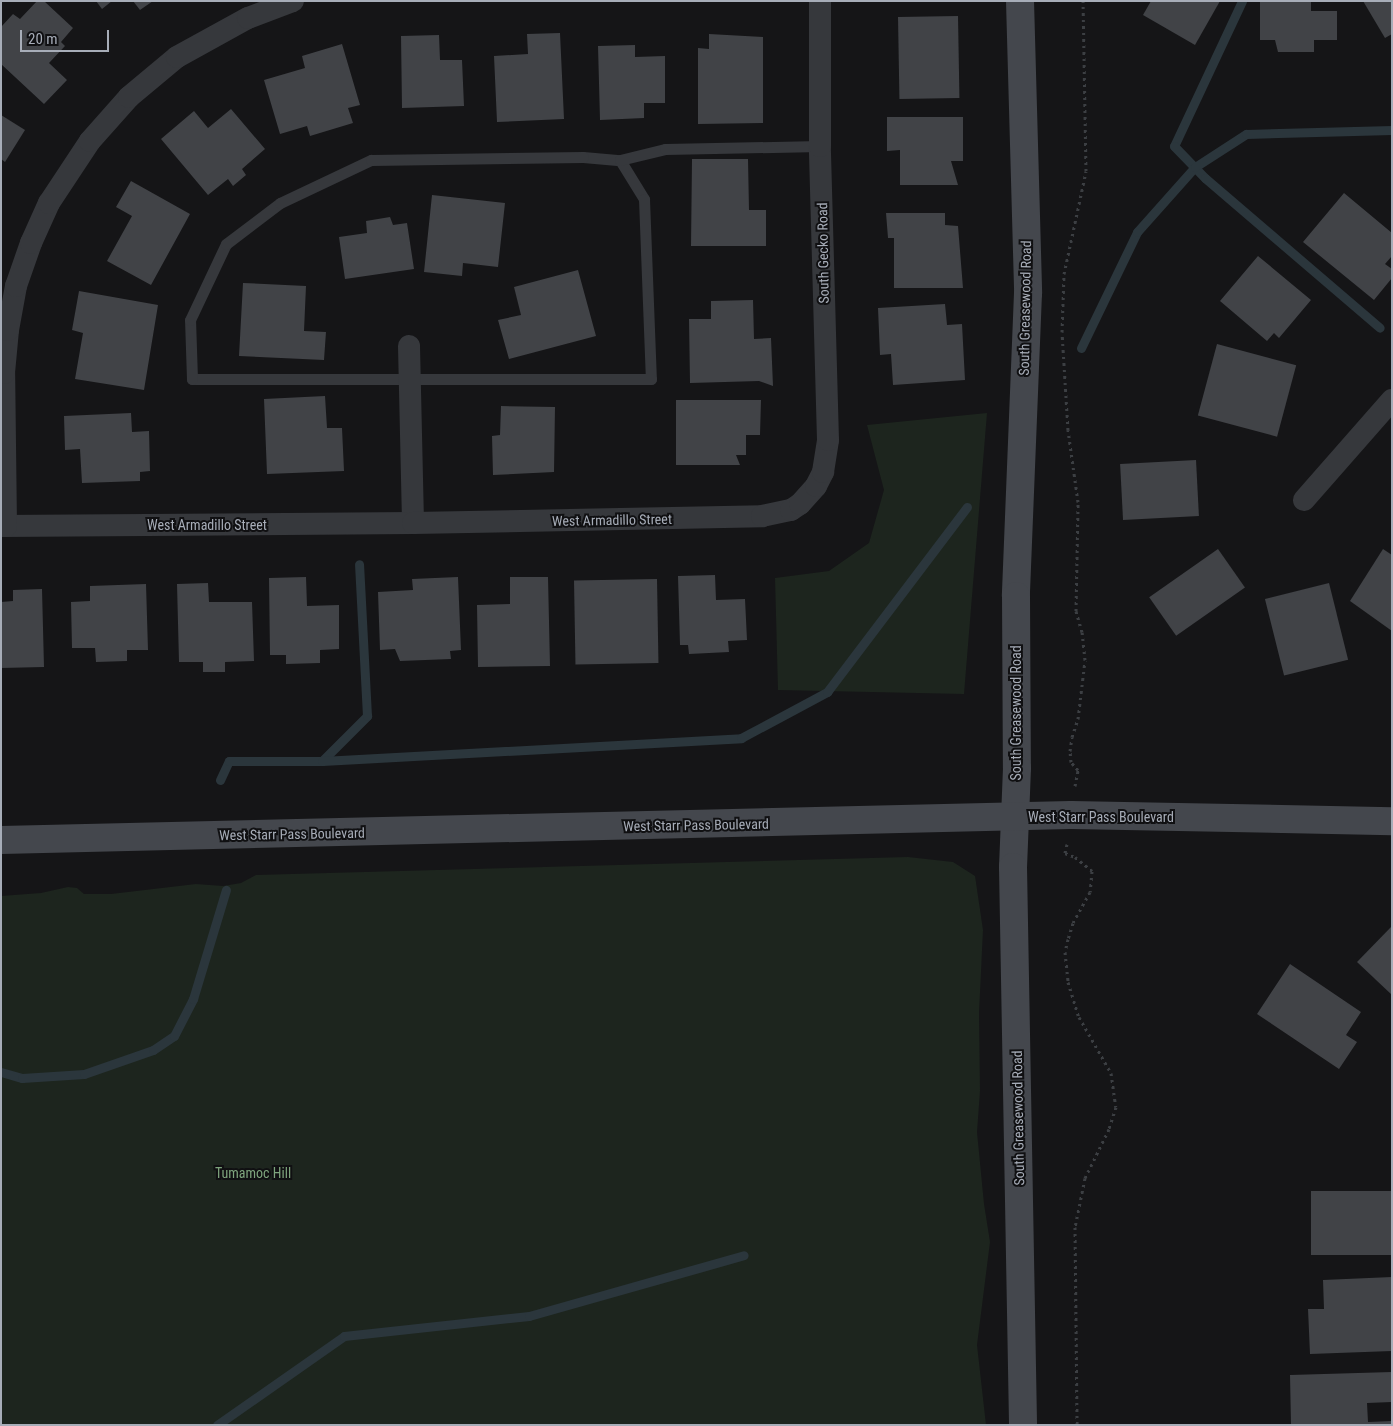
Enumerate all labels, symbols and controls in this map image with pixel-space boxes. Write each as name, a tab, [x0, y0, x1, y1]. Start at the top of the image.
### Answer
scale bar	[22, 20, 111, 52]
text: 20 m	[28, 30, 58, 48]
street label: South Gecko Road	[814, 202, 832, 304]
street label: South Greasewood Road	[1015, 240, 1035, 376]
street label: West Armadillo Street	[552, 511, 672, 529]
street label: West Armadillo Street	[147, 517, 267, 533]
street label: South Greasewood Road	[1008, 645, 1024, 781]
street label: West Starr Pass Boulevard	[1028, 809, 1174, 825]
street label: West Starr Pass Boulevard	[623, 815, 769, 835]
street label: West Starr Pass Boulevard	[219, 824, 365, 844]
street label: South Greasewood Road	[1008, 1050, 1028, 1186]
park label: Tumamoc Hill	[215, 1165, 291, 1181]

